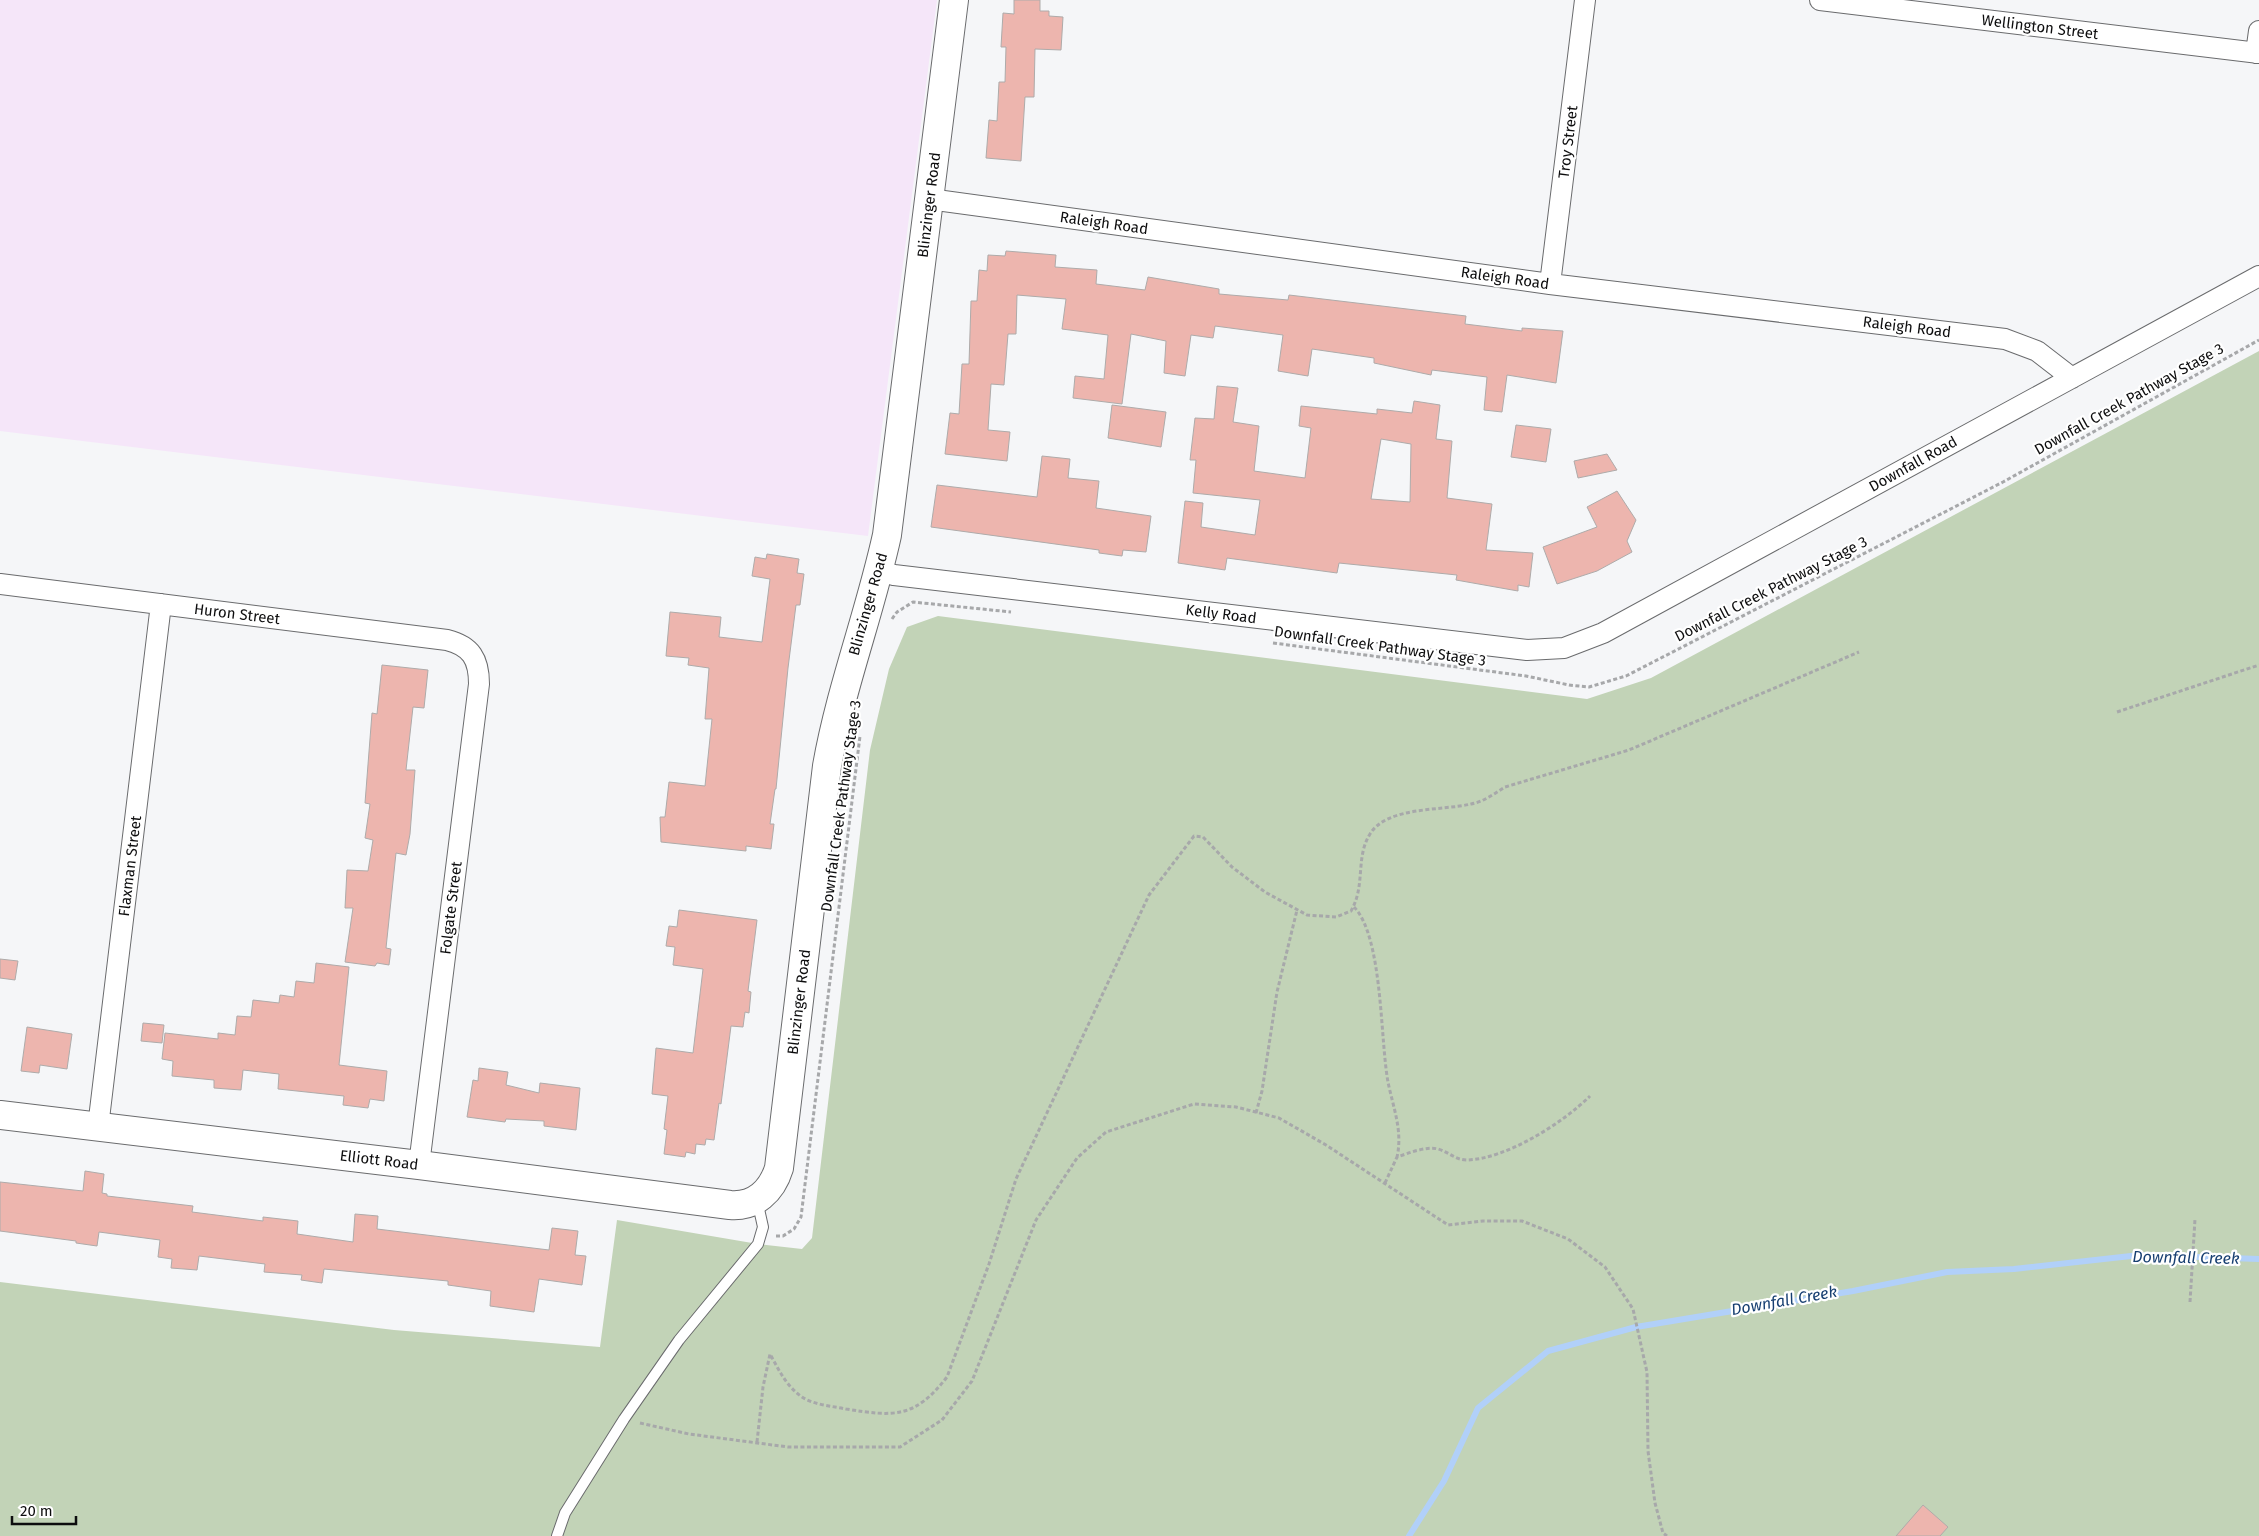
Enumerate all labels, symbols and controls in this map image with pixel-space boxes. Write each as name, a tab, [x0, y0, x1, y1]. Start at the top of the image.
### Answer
street label: Wellington Street	[1981, 11, 2100, 43]
street label: Troy Street	[1555, 104, 1581, 180]
street label: Blinzinger Road	[914, 151, 944, 259]
street label: Raleigh Road	[1059, 208, 1149, 238]
street label: Raleigh Road	[1460, 263, 1550, 293]
street label: Raleigh Road	[1862, 313, 1952, 341]
street label: Downfall Creek Pathway Stage 3	[2031, 339, 2227, 459]
street label: Downfall Road	[1866, 432, 1960, 496]
street label: Downfall Creek Pathway Stage 3	[1672, 532, 1870, 646]
street label: Blinzinger Road	[845, 550, 891, 658]
street label: Huron Street	[193, 600, 282, 628]
street label: Kelly Road	[1184, 601, 1258, 627]
street label: Downfall Creek Pathway Stage 3	[1273, 622, 1487, 670]
street label: Downfall Creek Pathway Stage 3	[817, 699, 865, 913]
street label: Flaxman Street	[115, 814, 145, 917]
street label: Folgate Street	[436, 860, 466, 956]
street label: Blinzinger Road	[784, 948, 814, 1056]
street label: Elliott Road	[339, 1146, 419, 1174]
water label: Downfall Creek	[2132, 1247, 2240, 1268]
water label: Downfall Creek	[1730, 1282, 1839, 1319]
scale bar	[12, 1494, 76, 1526]
text: 20 m	[20, 1502, 53, 1520]

